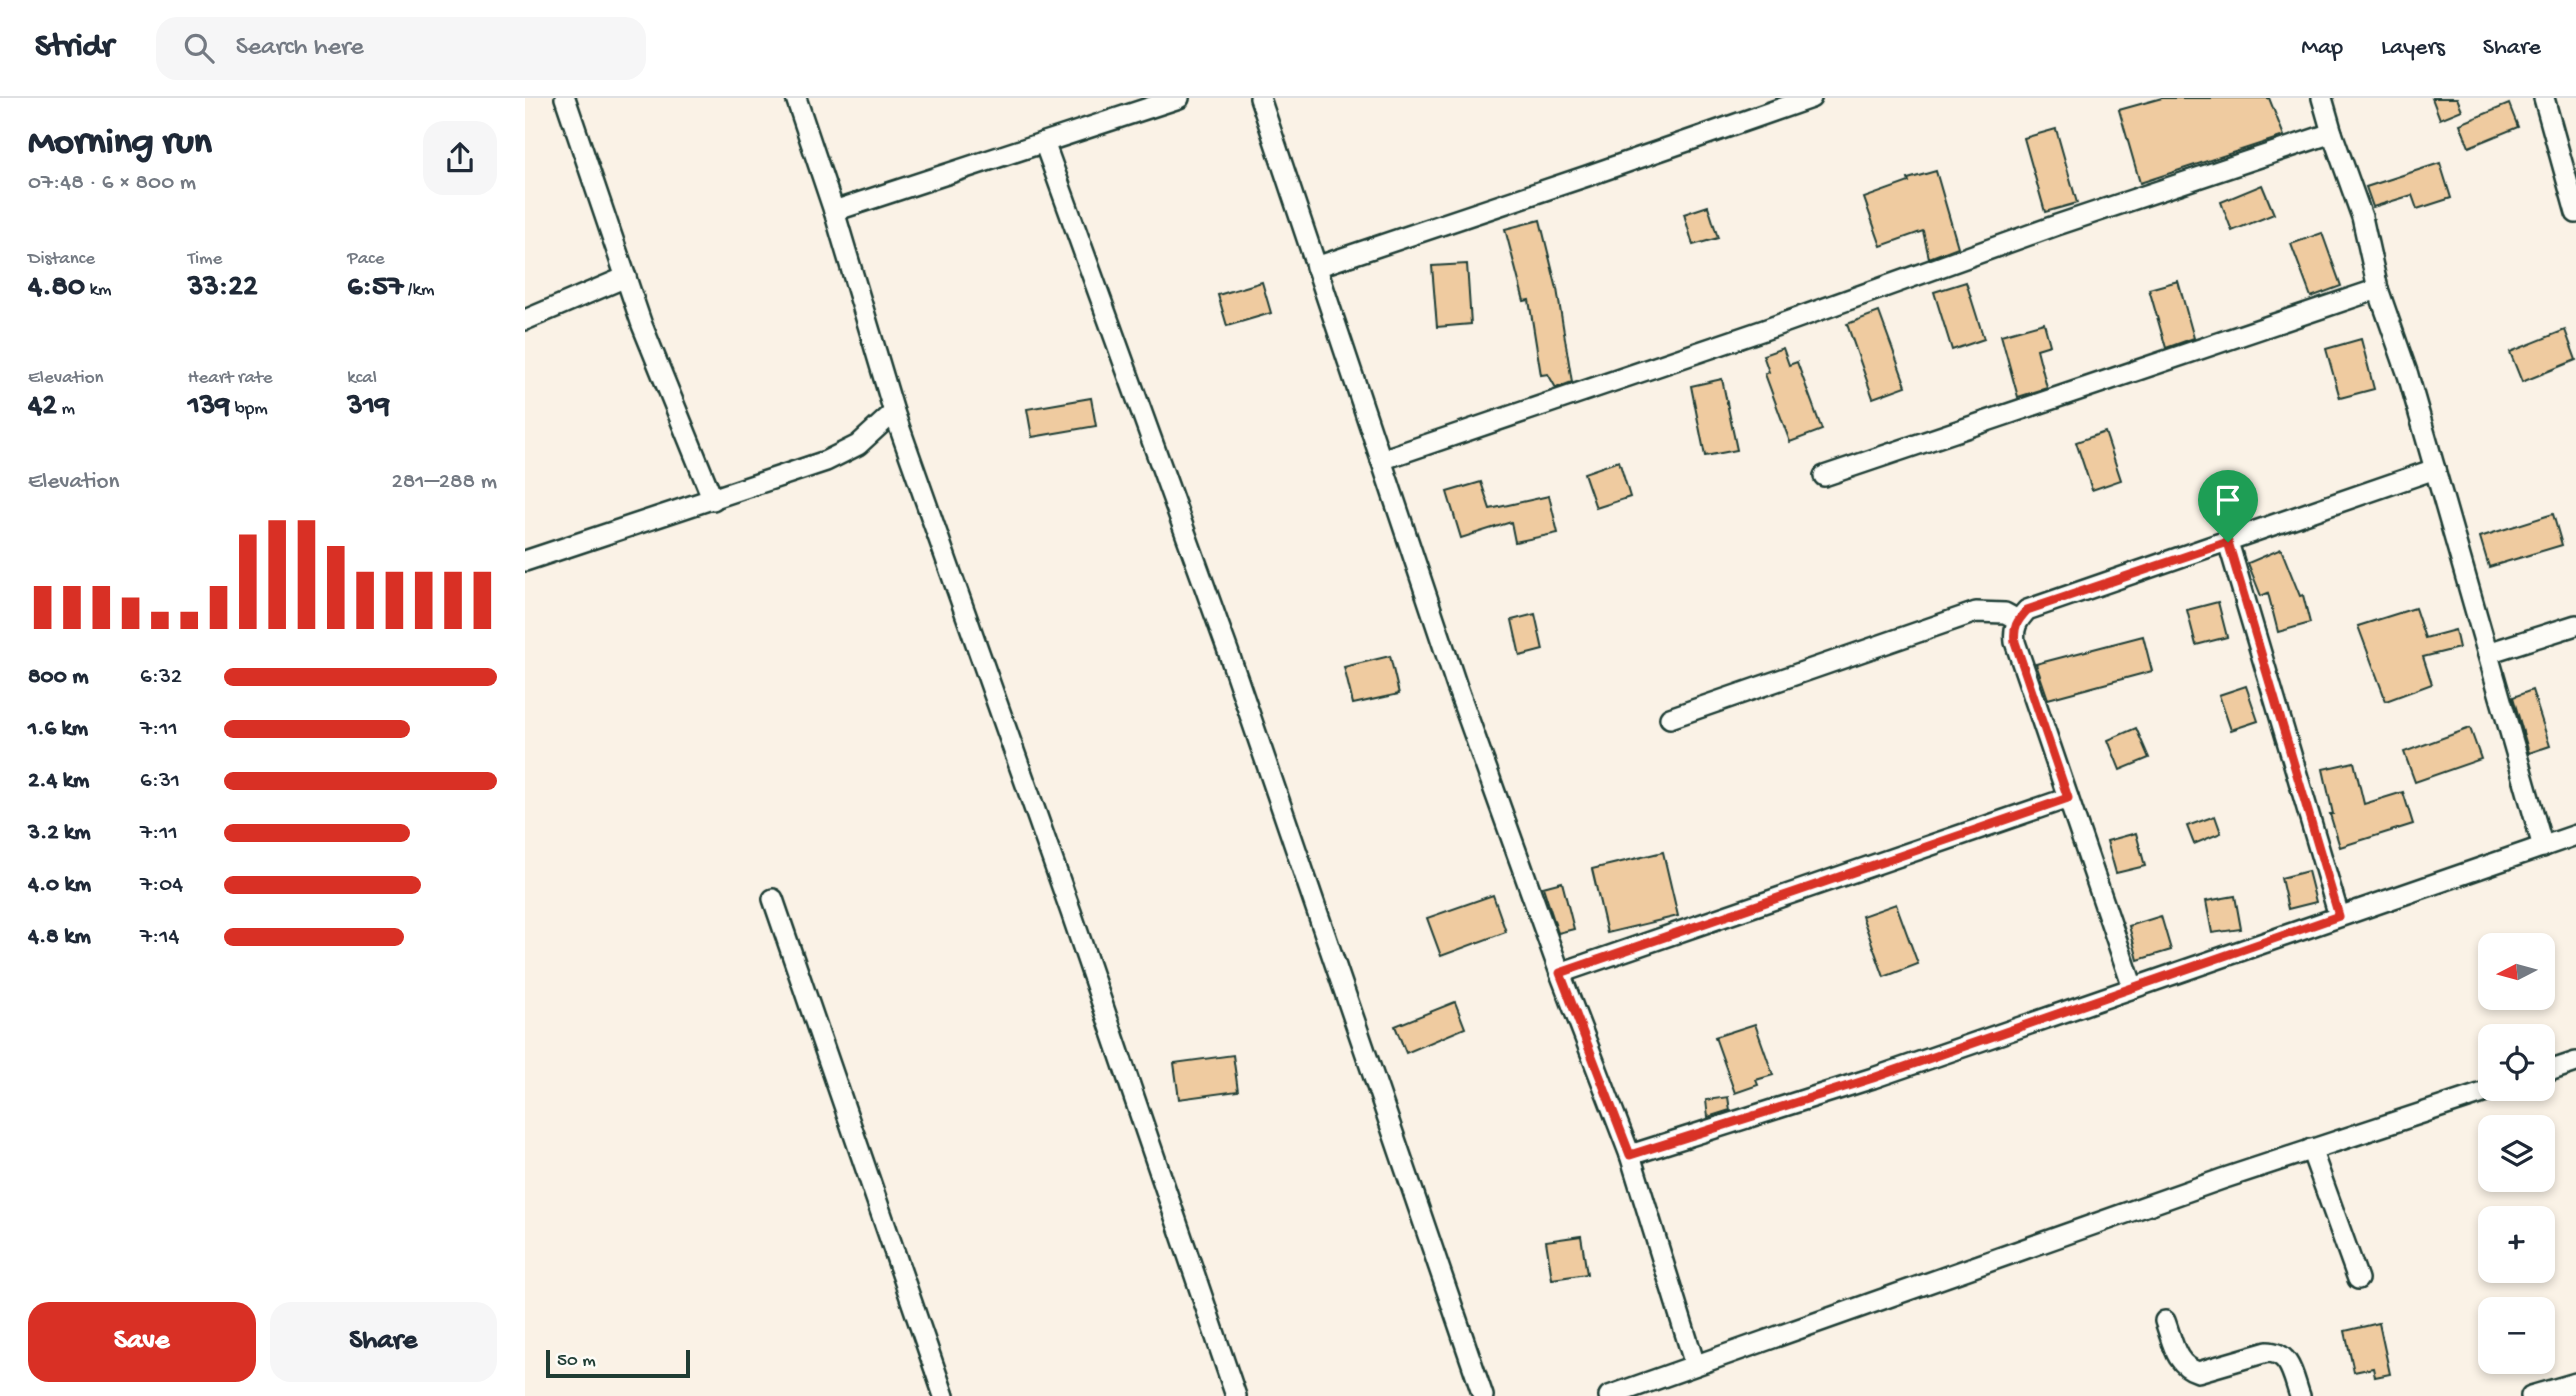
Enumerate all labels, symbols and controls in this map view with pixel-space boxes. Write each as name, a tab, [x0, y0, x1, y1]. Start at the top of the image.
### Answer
search box	[156, 17, 646, 80]
text: Stridr	[35, 29, 114, 67]
icon: search	[180, 29, 218, 67]
text: Search here	[236, 33, 364, 64]
text: Map	[2301, 34, 2343, 63]
text: Layers	[2381, 34, 2445, 63]
text: Share	[2483, 34, 2541, 63]
button: share	[423, 121, 497, 195]
text: Morning run	[28, 122, 212, 166]
text: 07:48 · 6 × 800 m	[28, 170, 196, 197]
text: Distance	[28, 248, 95, 271]
text: Time	[188, 248, 222, 271]
text: Pace	[347, 248, 385, 271]
text: 4.80	[28, 271, 85, 306]
text: 33:22	[188, 271, 258, 306]
text: 6:57	[347, 271, 403, 306]
text: km	[85, 279, 112, 302]
text: /km	[403, 279, 434, 302]
text: Elevation	[28, 367, 104, 390]
text: Heart rate	[188, 367, 273, 390]
text: kcal	[347, 367, 377, 390]
text: 42	[28, 390, 57, 425]
text: 139	[188, 390, 230, 425]
text: 319	[347, 390, 390, 425]
text: m	[57, 398, 75, 421]
text: bpm	[230, 398, 268, 421]
text: Elevation	[28, 469, 119, 496]
text: 281–288 m	[391, 469, 497, 496]
pin	[2198, 470, 2258, 542]
icon: arrive	[2209, 481, 2247, 519]
text: 800 m	[28, 664, 89, 691]
text: 6:32	[140, 664, 182, 691]
text: 1.6 km	[28, 716, 88, 743]
text: 7:11	[140, 716, 178, 743]
text: 2.4 km	[28, 768, 89, 795]
text: 6:31	[140, 768, 180, 795]
text: 3.2 km	[28, 820, 90, 847]
text: 7:11	[140, 820, 178, 847]
text: 4.0 km	[28, 872, 91, 899]
text: 7:04	[140, 872, 183, 899]
text: 4.8 km	[28, 924, 91, 951]
text: 7:14	[140, 924, 179, 951]
north arrow	[2478, 933, 2555, 1010]
map controls	[2478, 933, 2555, 1374]
button: locate	[2478, 1024, 2555, 1101]
button: layers	[2478, 1115, 2555, 1192]
button: +	[2478, 1206, 2555, 1283]
button: −	[2478, 1297, 2555, 1374]
button: Save	[28, 1302, 256, 1382]
button: Share	[270, 1302, 497, 1382]
scale bar	[546, 1347, 689, 1379]
text: 50 m	[557, 1350, 596, 1373]

